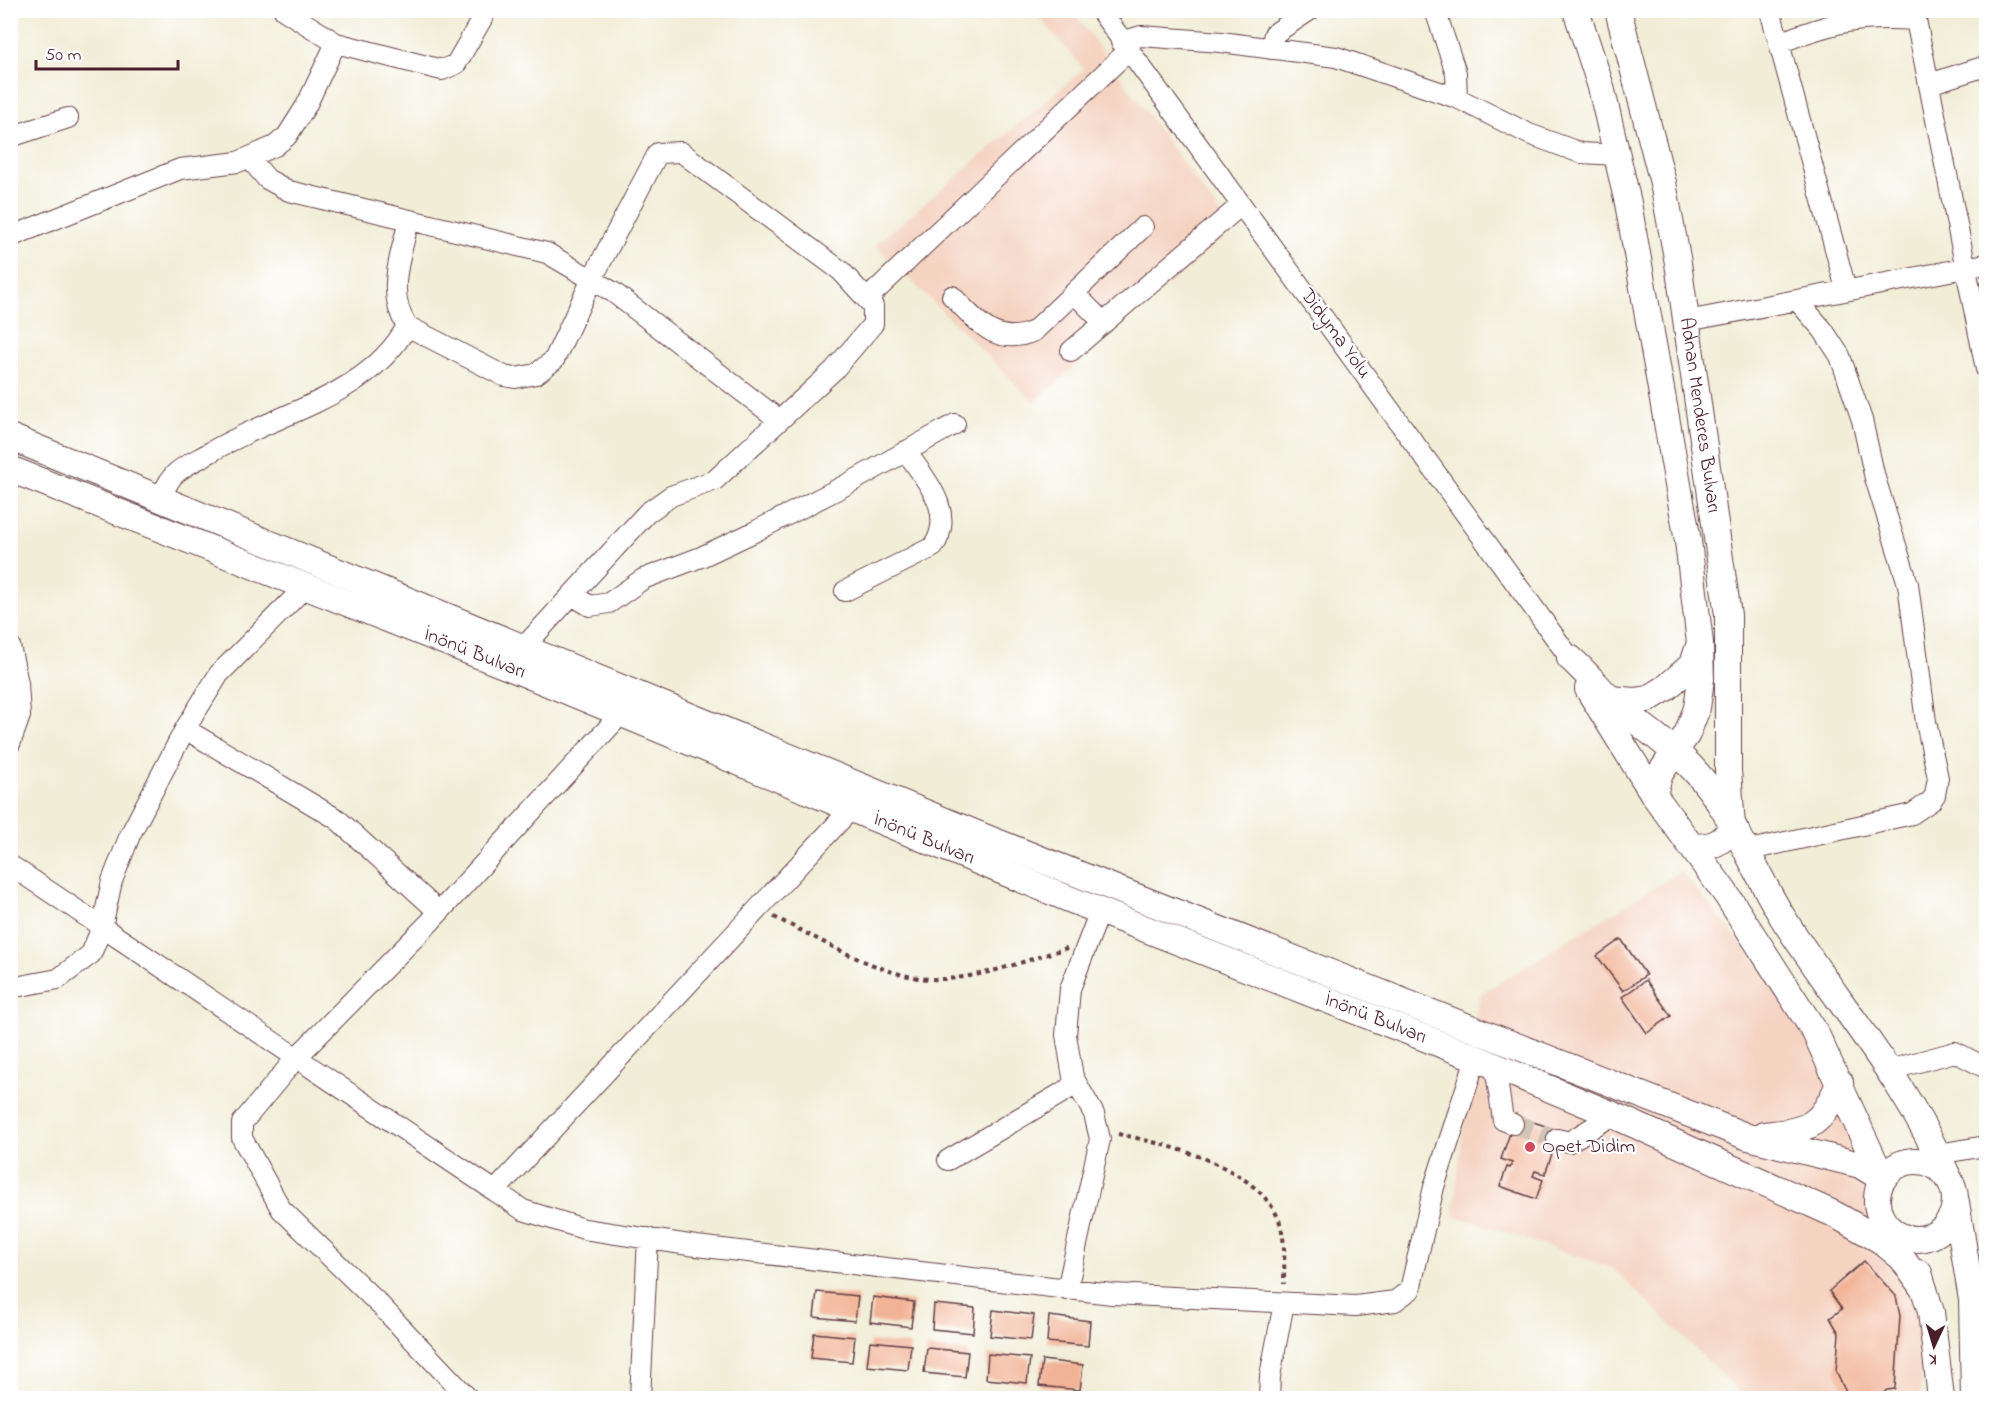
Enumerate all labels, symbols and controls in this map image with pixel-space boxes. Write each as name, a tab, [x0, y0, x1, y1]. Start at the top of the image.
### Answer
scale bar	[36, 33, 178, 71]
text: 50 m	[45, 43, 82, 69]
street label: Didyma Yolu	[1292, 282, 1378, 385]
street label: Adnan Menderes Bulvarı	[1671, 316, 1728, 515]
street label: İnönü Bulvarı	[419, 620, 530, 687]
street label: İnönü Bulvarı	[869, 805, 979, 873]
street label: İnönü Bulvarı	[1320, 986, 1431, 1052]
place label: Opet Didim	[1542, 1133, 1635, 1162]
marker: Opet Didim	[1523, 1140, 1537, 1154]
north arrow	[1904, 1316, 1964, 1376]
text: K	[1927, 1347, 1938, 1371]

